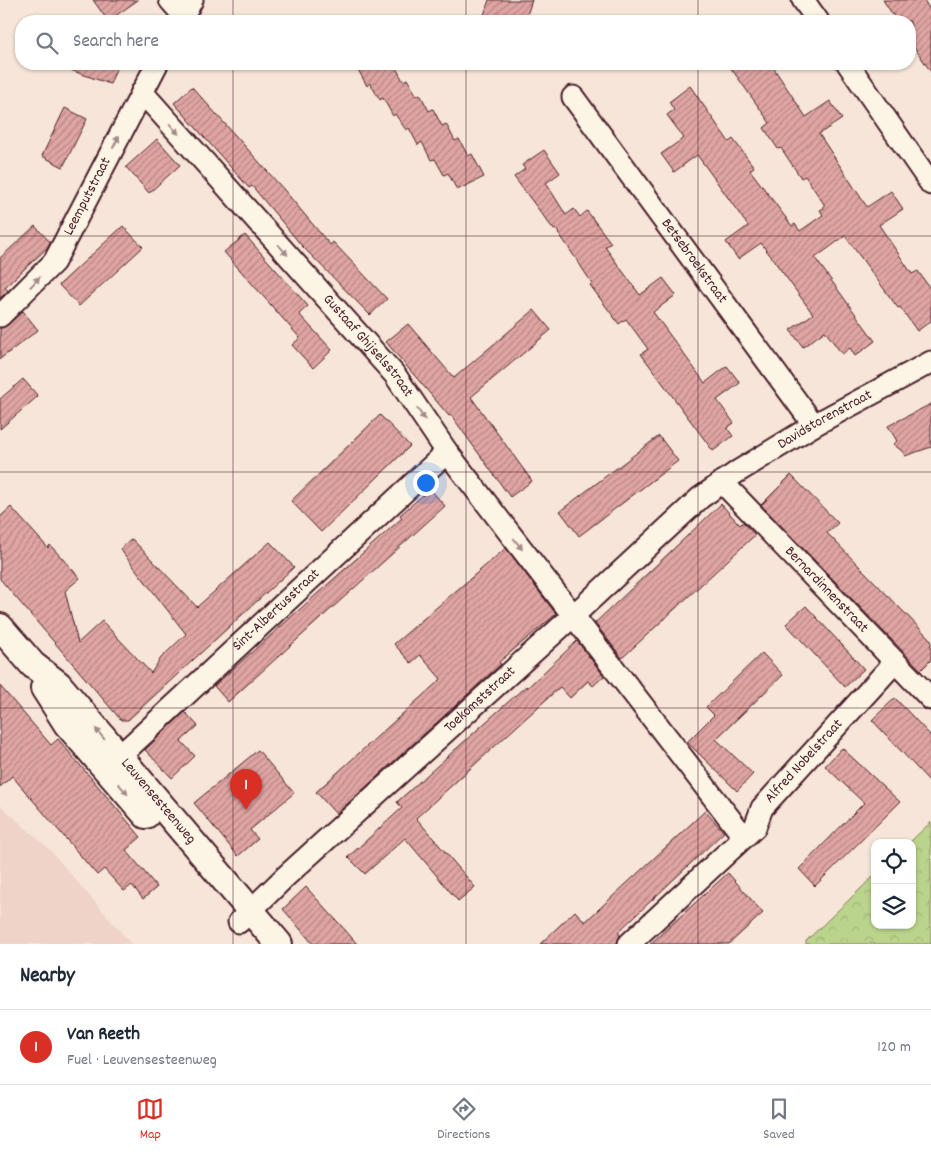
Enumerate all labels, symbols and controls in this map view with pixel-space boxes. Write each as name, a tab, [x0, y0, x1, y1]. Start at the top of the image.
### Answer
search box	[15, 15, 916, 70]
icon: search	[33, 29, 61, 57]
text: Search here	[73, 29, 159, 56]
one-way arrow	[168, 122, 180, 134]
one-way arrow	[112, 135, 120, 149]
street label: Leemputstraat	[58, 153, 118, 240]
street label: Betsebroekstraat	[655, 214, 733, 309]
one-way arrow	[277, 243, 288, 256]
one-way arrow	[29, 277, 41, 289]
street label: Gustaaf Ghijselsstraat	[317, 290, 419, 403]
street label: Davidstorenstraat	[774, 384, 877, 456]
one-way arrow	[416, 407, 426, 420]
your location	[413, 470, 439, 496]
one-way arrow	[513, 537, 524, 550]
street label: Bernardinnenstraat	[779, 542, 874, 639]
street label: Sint-Albertusstraat	[228, 564, 326, 657]
street label: Toekomststraat	[440, 661, 521, 738]
street label: Alfred Nobelstraat	[760, 714, 849, 809]
one-way arrow	[95, 727, 106, 740]
street label: Leuvensesteenweg	[115, 754, 201, 849]
pin: 1	[230, 769, 262, 810]
one-way arrow	[117, 782, 129, 794]
map controls	[871, 839, 916, 929]
button: locate	[871, 839, 916, 884]
button: layers	[871, 884, 916, 929]
text: Nearby	[20, 962, 75, 992]
text: Van Reeth	[67, 1022, 140, 1049]
text: 1	[34, 1036, 38, 1059]
text: 120 m	[877, 1036, 911, 1059]
text: Fuel · Leuvensesteenweg	[67, 1049, 217, 1072]
tab: Map	[136, 1095, 164, 1145]
tab: Directions	[437, 1095, 490, 1145]
tab: Saved	[763, 1095, 795, 1145]

